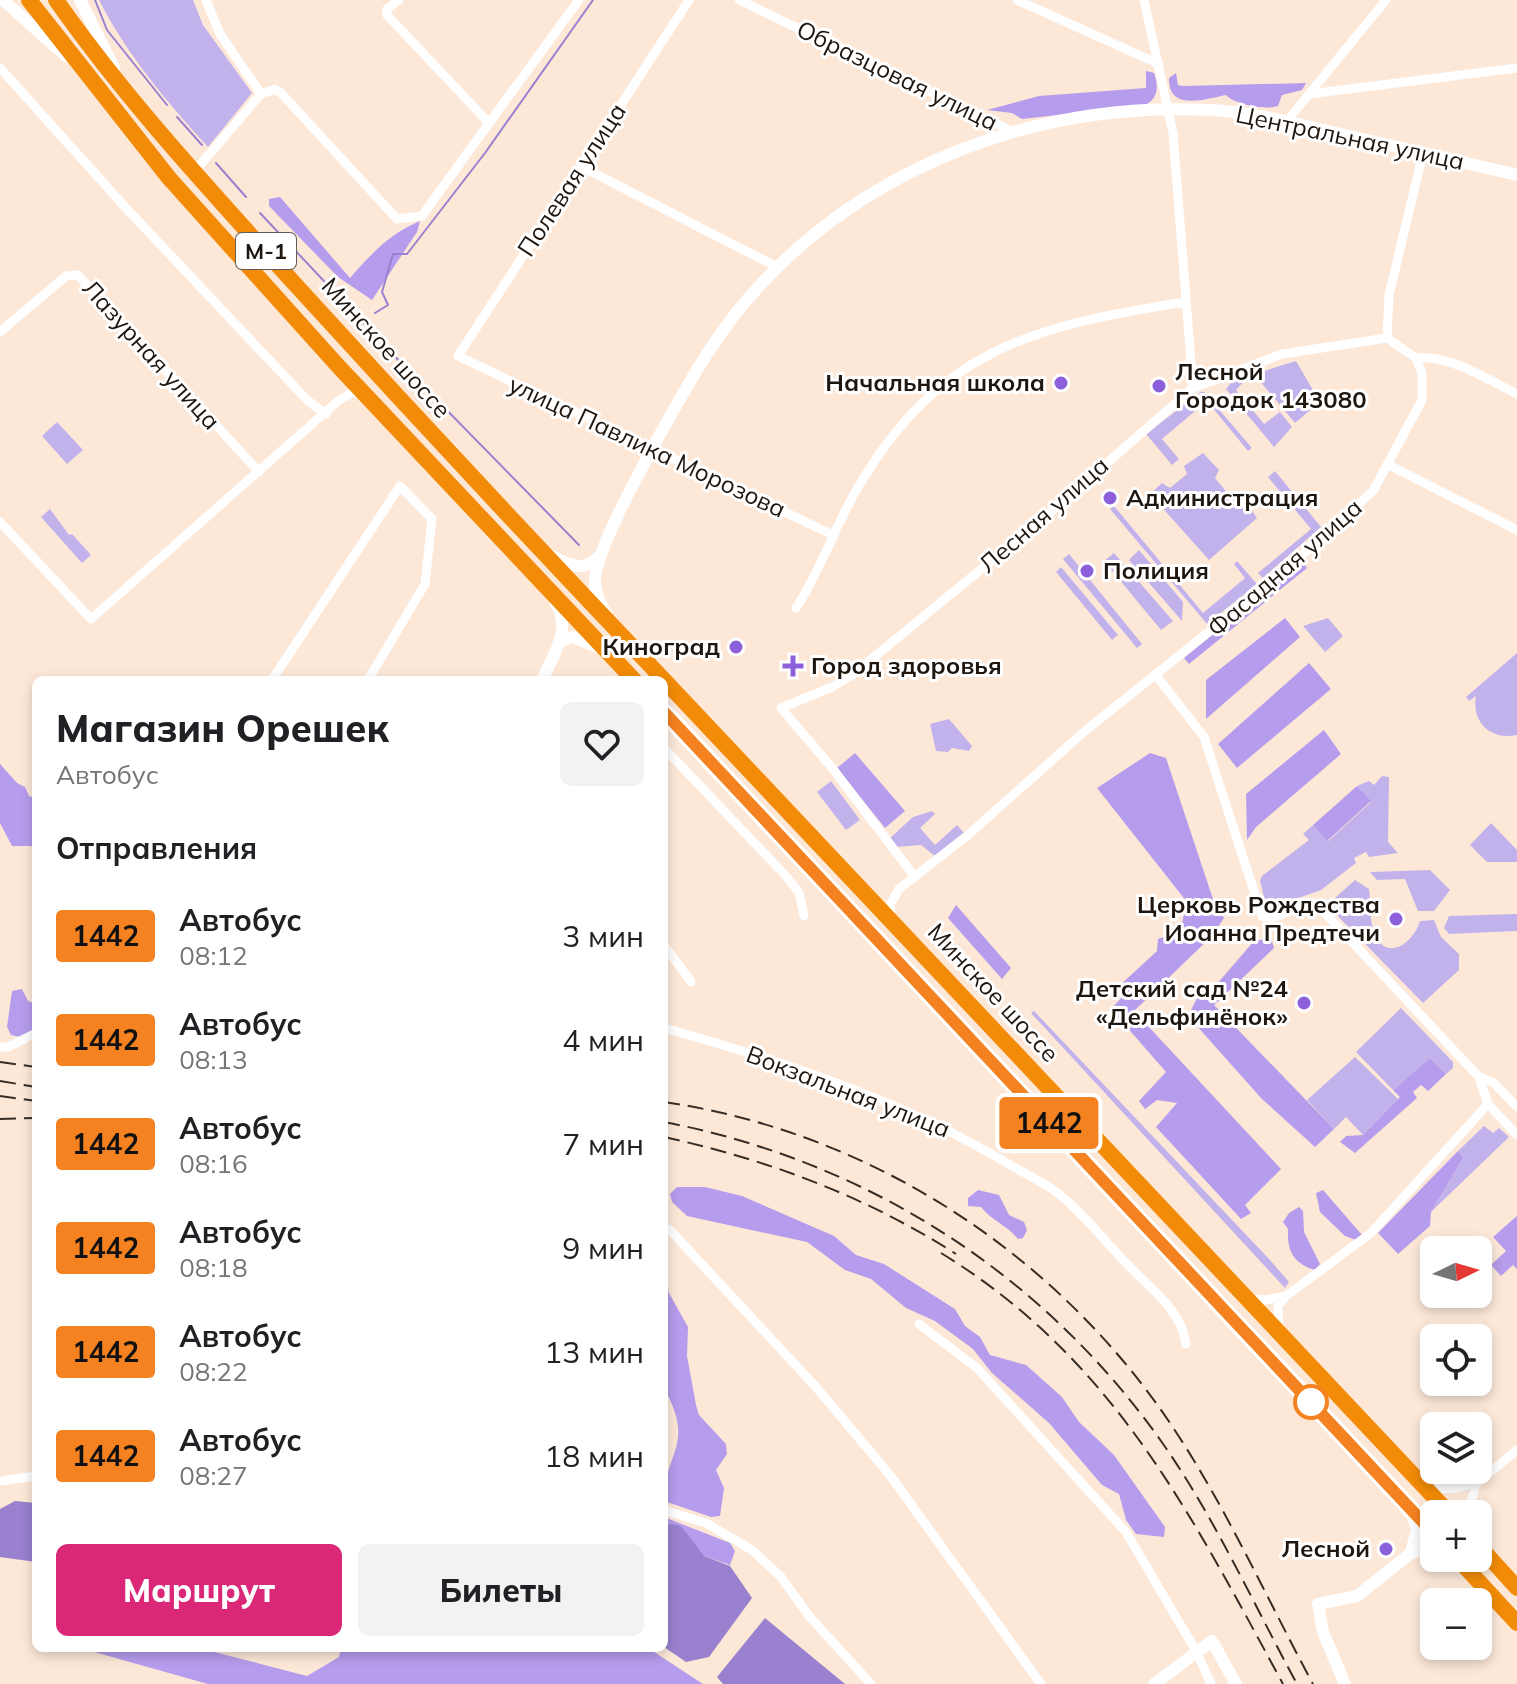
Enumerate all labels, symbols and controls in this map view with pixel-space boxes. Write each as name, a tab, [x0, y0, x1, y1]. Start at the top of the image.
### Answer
street label: Образцовая улица	[792, 13, 1003, 137]
street label: Полевая улица	[510, 97, 632, 262]
street label: Центральная улица	[1233, 98, 1467, 176]
road number: М-1	[236, 233, 296, 269]
street label: Минское шоссе	[316, 271, 458, 424]
street label: Лазурная улица	[77, 273, 227, 435]
place label: Лесной Городок 143080	[1175, 356, 1367, 414]
place label: Начальная школа	[825, 367, 1045, 397]
street label: улица Павлика Морозова	[504, 369, 791, 524]
marker: Начальная школа	[1052, 374, 1070, 392]
marker: Лесной Городок 143080	[1150, 377, 1168, 395]
street label: Лесная улица	[972, 450, 1114, 579]
place label: Администрация	[1126, 482, 1318, 512]
marker: Администрация	[1101, 489, 1119, 507]
street label: Фасадная улица	[1201, 492, 1368, 643]
place label: Полиция	[1103, 555, 1209, 585]
marker: Полиция	[1078, 562, 1096, 580]
place label: Киноград	[602, 631, 720, 661]
marker: Киноград	[727, 638, 745, 656]
place label: Город здоровья	[811, 650, 1002, 680]
marker: Город здоровья	[782, 655, 804, 677]
button: heart	[560, 702, 644, 786]
text: Магазин Орешек	[56, 704, 389, 752]
text: Автобус	[56, 758, 159, 791]
text: Отправления	[56, 829, 257, 867]
place label: Церковь Рождества Иоанна Предтечи	[1137, 889, 1380, 947]
text: Автобус	[179, 901, 302, 939]
marker: Церковь Рождества Иоанна Предтечи	[1387, 910, 1405, 928]
text: 3 мин	[562, 917, 644, 955]
street label: Минское шоссе	[922, 917, 1066, 1068]
text: 1442	[72, 918, 139, 953]
text: 08:12	[179, 939, 248, 972]
place label: Детский сад №24 «Дельфинёнок»	[1076, 973, 1288, 1031]
marker: Детский сад №24 «Дельфинёнок»	[1295, 994, 1313, 1012]
text: Автобус	[179, 1005, 302, 1043]
text: 4 мин	[562, 1021, 644, 1059]
text: 1442	[72, 1022, 139, 1057]
street label: Вокзальная улица	[742, 1038, 954, 1144]
text: 08:13	[179, 1043, 248, 1076]
line badge: 1442	[993, 1097, 1105, 1149]
text: 1442	[1015, 1105, 1083, 1140]
text: Автобус	[179, 1109, 302, 1147]
text: 7 мин	[562, 1125, 644, 1163]
text: 1442	[72, 1126, 139, 1161]
text: 08:16	[179, 1147, 248, 1180]
text: Автобус	[179, 1213, 302, 1251]
text: 9 мин	[562, 1229, 644, 1267]
text: 1442	[72, 1230, 139, 1265]
north arrow	[1420, 1236, 1492, 1308]
map controls	[1420, 1236, 1492, 1660]
text: 08:18	[179, 1251, 248, 1284]
text: Автобус	[179, 1317, 302, 1355]
button: locate	[1420, 1324, 1492, 1396]
text: 13 мин	[544, 1333, 644, 1371]
text: 1442	[72, 1334, 139, 1369]
text: 08:22	[179, 1355, 248, 1388]
unlabelled marker	[1294, 1385, 1328, 1419]
button: layers	[1420, 1412, 1492, 1484]
text: Автобус	[179, 1421, 302, 1459]
text: 18 мин	[544, 1437, 644, 1475]
text: 1442	[72, 1438, 139, 1473]
text: 08:27	[179, 1459, 248, 1492]
button: +	[1420, 1500, 1492, 1572]
place label: Лесной	[1281, 1533, 1370, 1563]
marker: Лесной	[1377, 1540, 1395, 1558]
button: Маршрут	[56, 1544, 342, 1636]
button: Билеты	[358, 1544, 644, 1636]
button: −	[1420, 1588, 1492, 1660]

